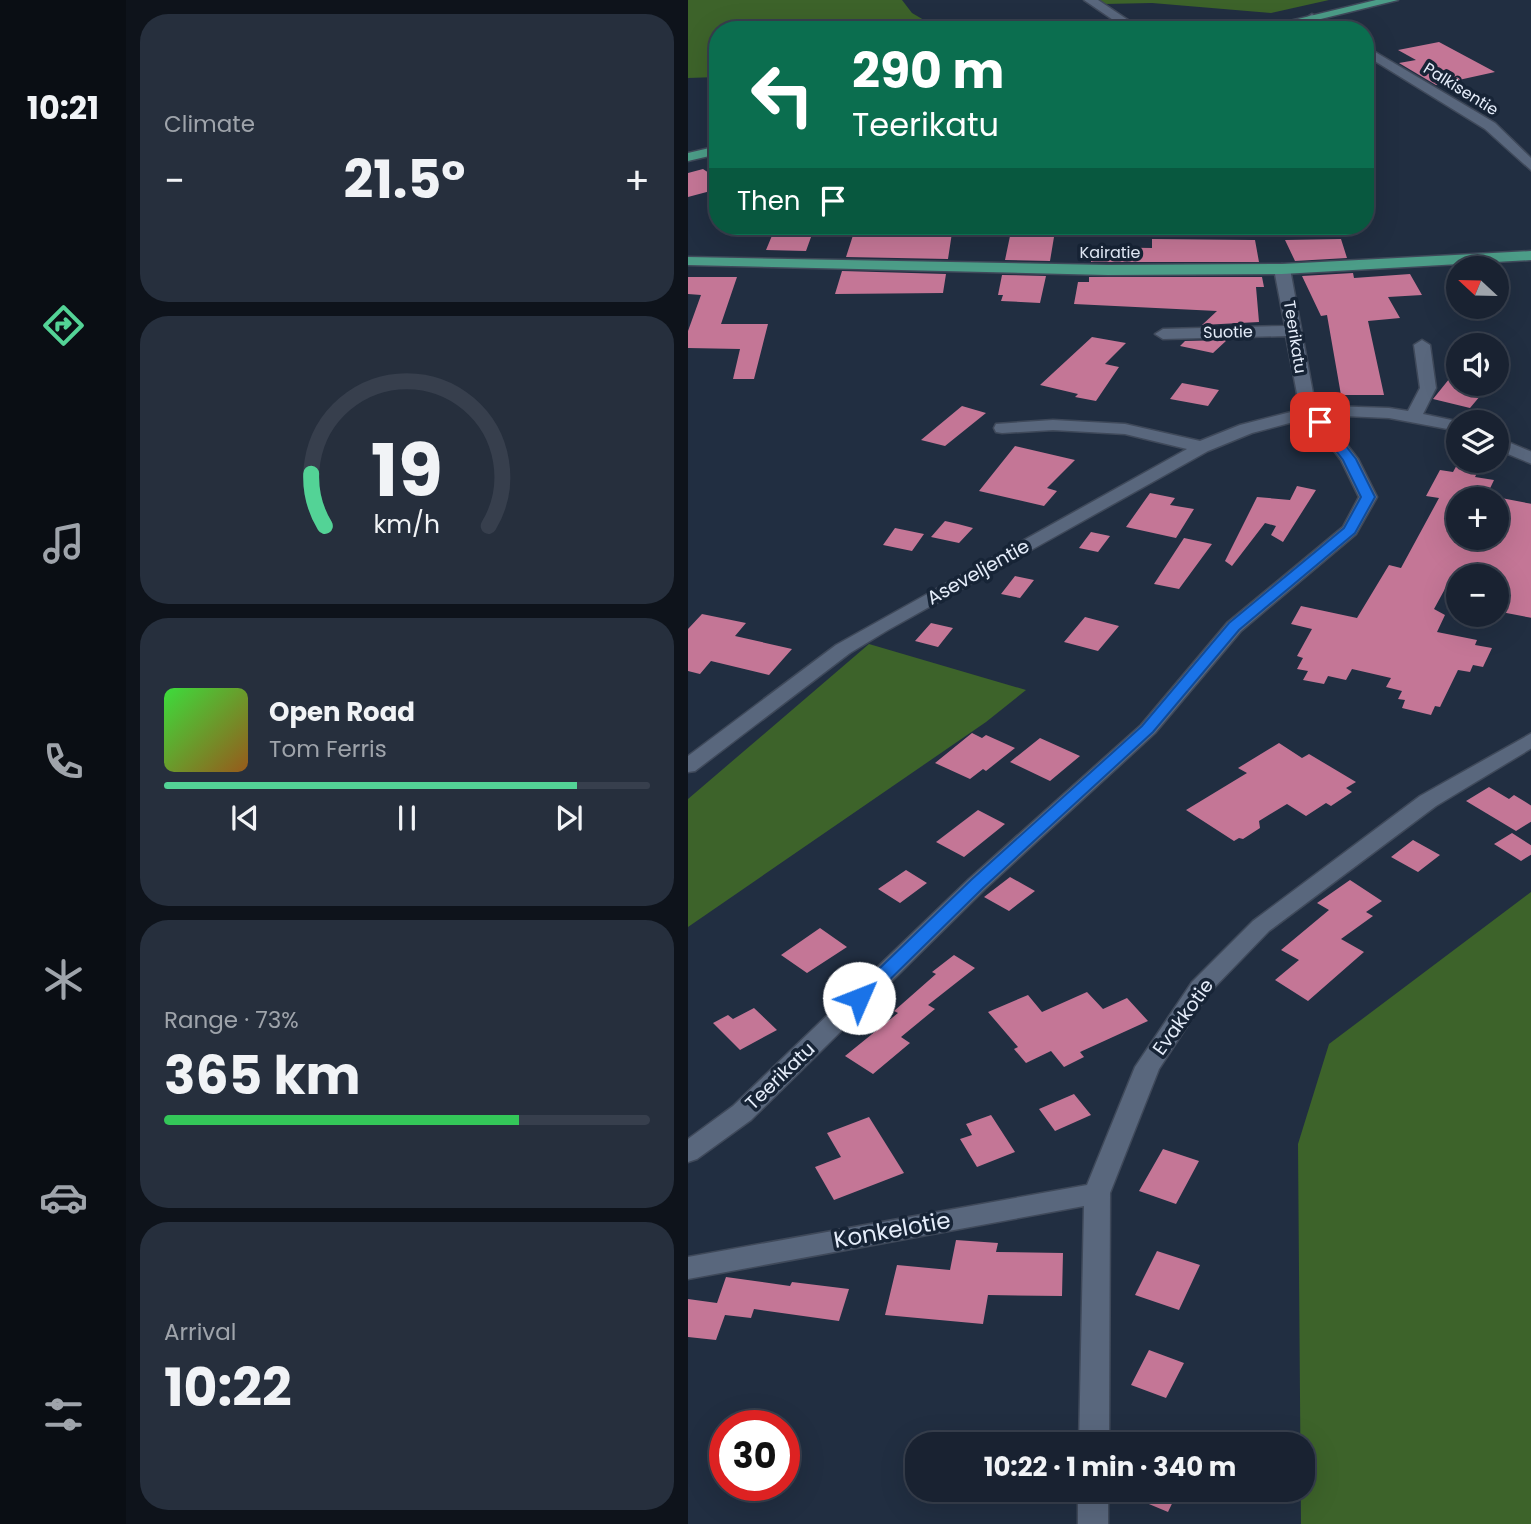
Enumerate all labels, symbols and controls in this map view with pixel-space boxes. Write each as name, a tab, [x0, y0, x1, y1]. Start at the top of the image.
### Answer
text: 290 m	[852, 37, 1004, 105]
icon: left	[737, 49, 828, 140]
street label: Palkisentie	[1419, 57, 1503, 121]
text: 10:21	[27, 85, 99, 130]
text: Teerikatu	[852, 102, 999, 147]
text: Climate	[164, 108, 255, 140]
text: 21.5°	[344, 143, 465, 216]
text: −	[164, 154, 185, 207]
text: +	[624, 154, 650, 207]
icon: arrive	[814, 182, 852, 220]
text: Then	[737, 183, 800, 219]
street label: Kairatie	[1080, 241, 1140, 264]
north arrow	[1446, 256, 1509, 318]
map controls	[1446, 256, 1509, 627]
street label: Teerikatu	[1278, 299, 1312, 375]
icon: directions	[39, 301, 88, 350]
street label: Suotie	[1203, 320, 1253, 344]
button: sound	[1446, 333, 1509, 396]
pin	[1290, 392, 1350, 452]
icon: arrive	[1301, 403, 1339, 441]
button: layers	[1446, 410, 1509, 473]
text: 19	[371, 420, 443, 521]
button: +	[1446, 487, 1509, 550]
text: km/h	[374, 507, 440, 542]
icon: music	[39, 519, 88, 568]
street label: Aseveljentie	[922, 533, 1034, 611]
button: −	[1446, 564, 1509, 627]
text: Open Road	[269, 694, 415, 730]
text: Tom Ferris	[269, 733, 387, 765]
icon: phone	[39, 737, 88, 786]
icon: previous	[226, 799, 264, 837]
icon: pause	[388, 799, 426, 837]
icon: next	[550, 799, 588, 837]
icon: climate	[39, 955, 88, 1004]
position arrow	[822, 961, 896, 1035]
street label: Evakkotie	[1146, 973, 1220, 1061]
text: Range · 73%	[164, 1004, 299, 1036]
street label: Teerikatu	[739, 1036, 821, 1116]
text: 365 km	[164, 1039, 361, 1112]
icon: car	[39, 1173, 88, 1222]
street label: Konkelotie	[831, 1204, 953, 1256]
text: Arrival	[164, 1316, 236, 1348]
text: 10:22	[164, 1351, 292, 1424]
icon: filters	[39, 1390, 88, 1439]
speed limit sign: 30	[709, 1410, 800, 1501]
text: 10:22 · 1 min · 340 m	[984, 1449, 1236, 1485]

